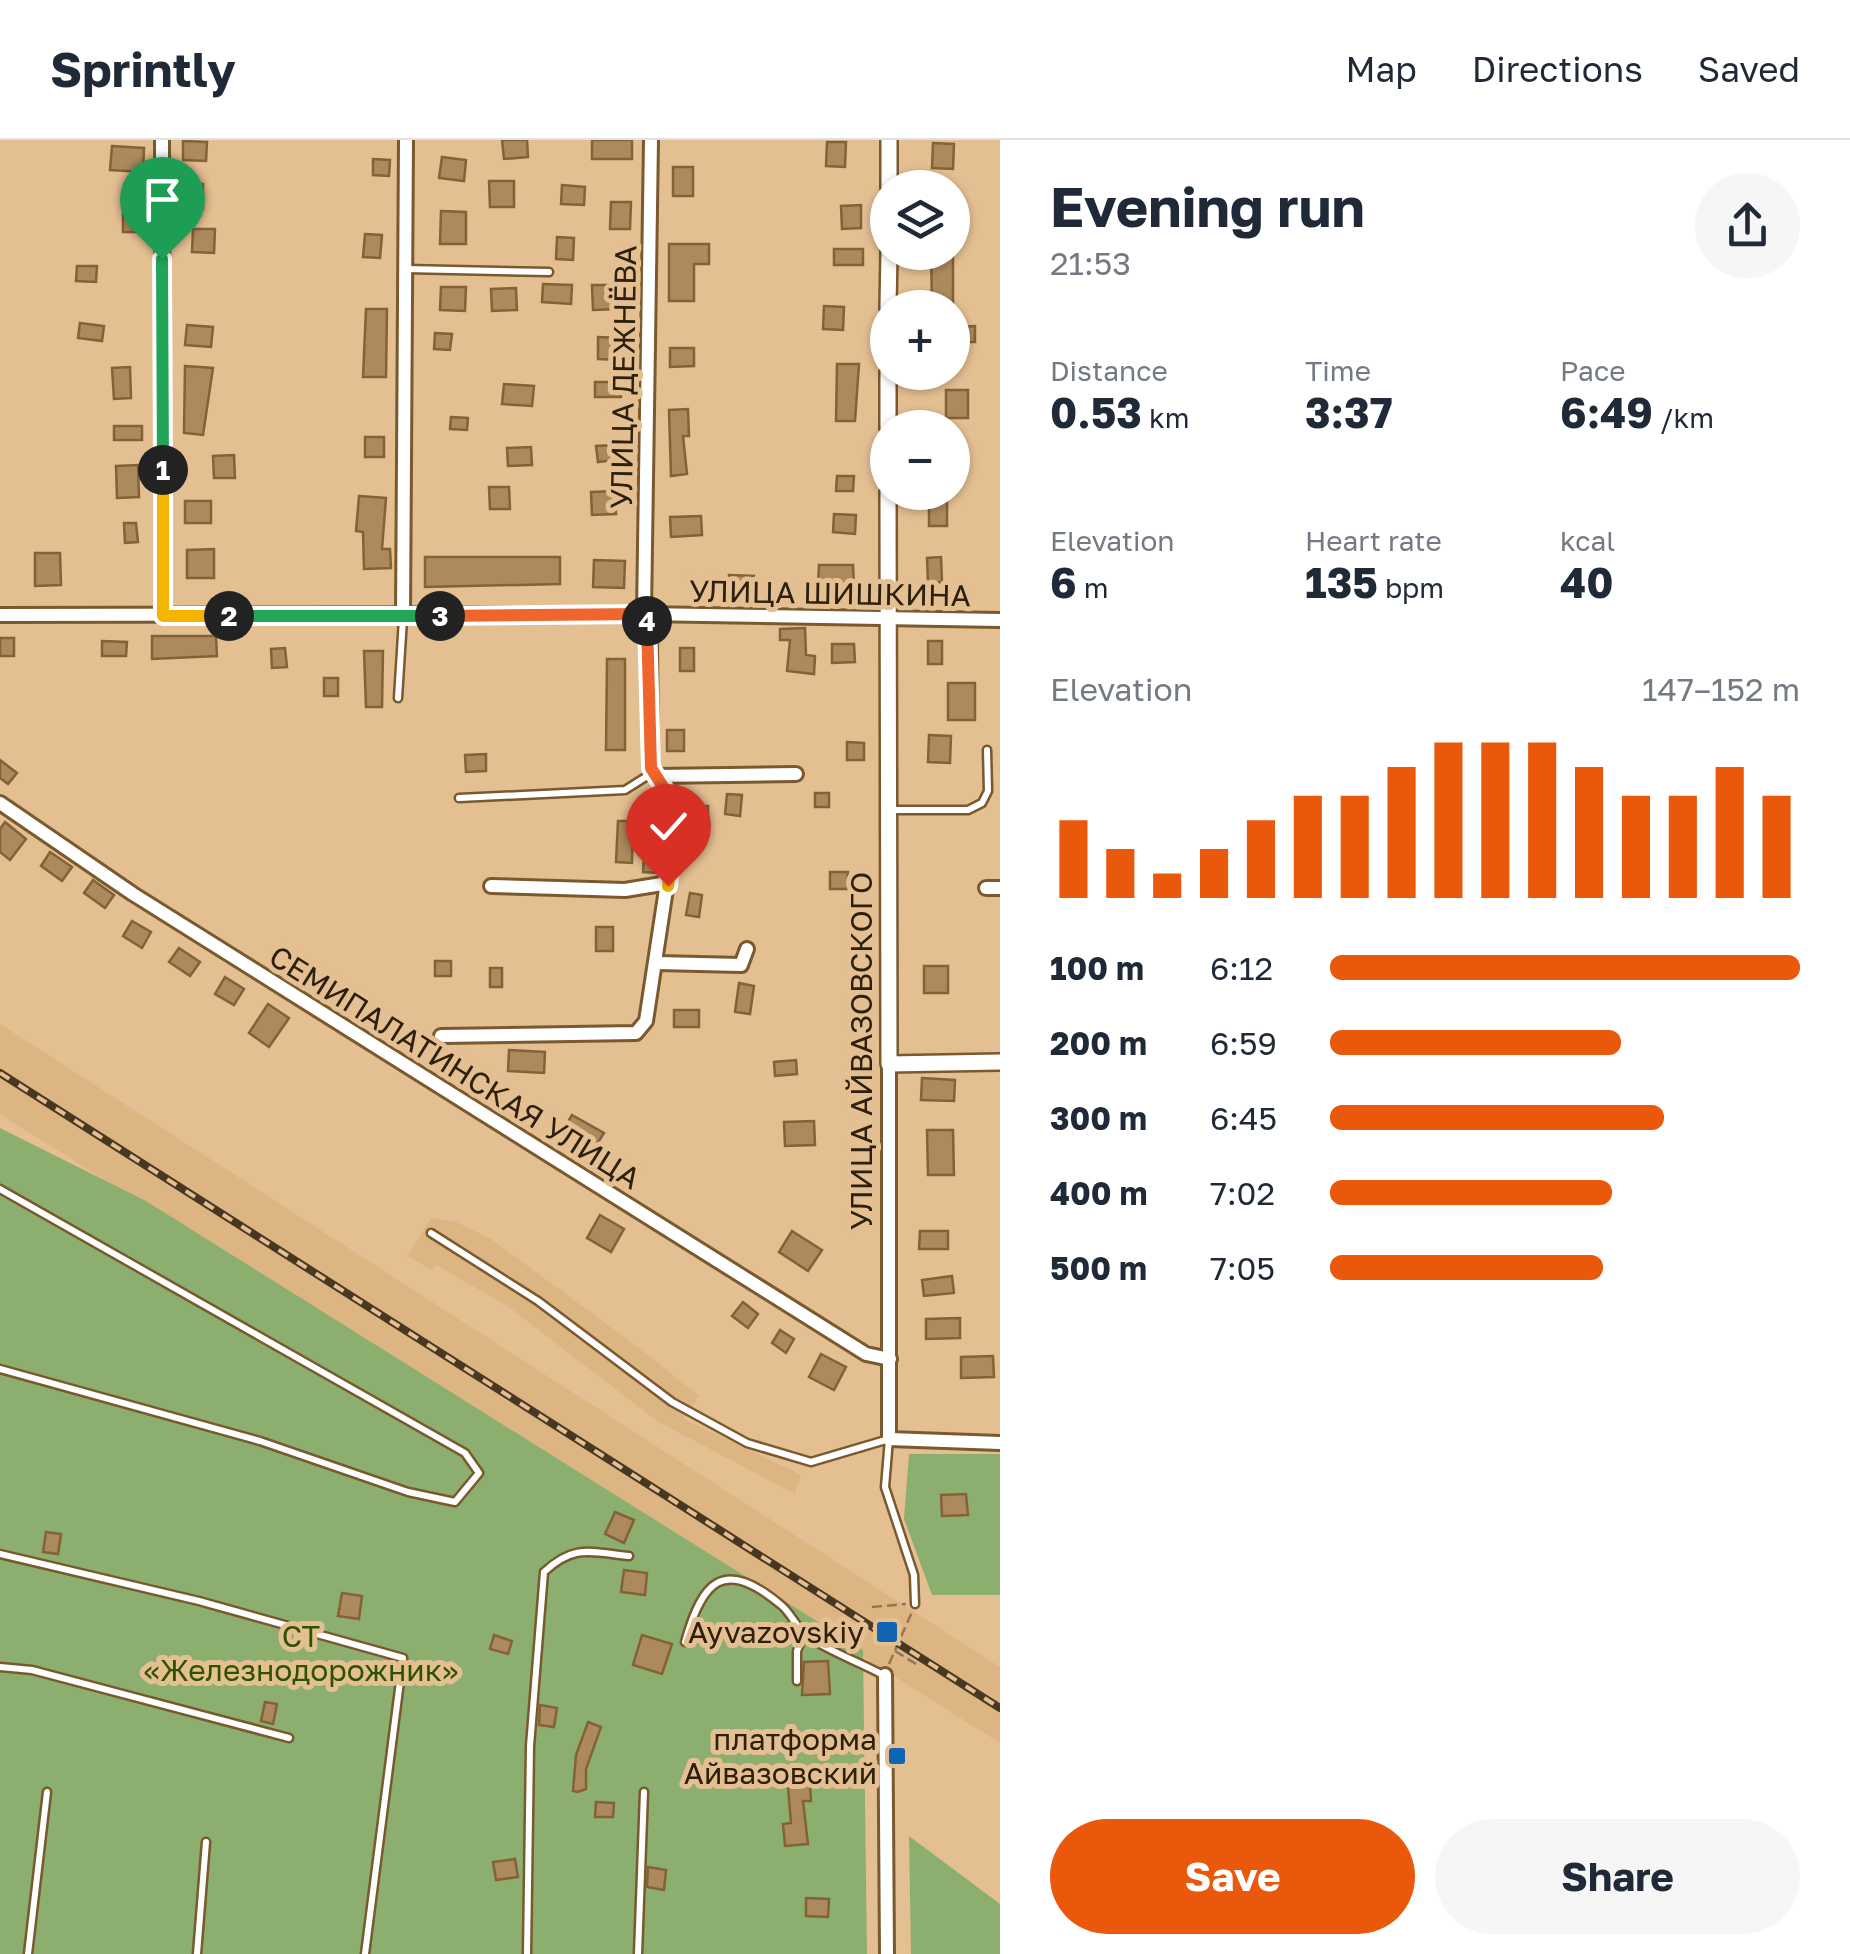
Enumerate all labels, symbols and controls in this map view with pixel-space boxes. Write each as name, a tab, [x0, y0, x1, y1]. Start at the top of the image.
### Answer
text: Sprintly	[50, 40, 236, 98]
text: Map	[1345, 48, 1417, 90]
text: Directions	[1472, 48, 1643, 90]
text: Saved	[1698, 48, 1800, 90]
pin	[120, 157, 205, 260]
map controls	[870, 170, 970, 510]
button: layers	[870, 170, 970, 270]
icon: arrive	[135, 172, 190, 227]
text: Evening run	[1050, 173, 1365, 239]
button: share	[1695, 173, 1800, 278]
text: 21:53	[1050, 244, 1131, 282]
street label: УЛИЦА ДЕЖНЁВА	[603, 245, 643, 509]
button: +	[870, 290, 970, 390]
text: Distance	[1050, 354, 1168, 387]
text: Time	[1305, 354, 1371, 387]
text: Pace	[1560, 354, 1625, 387]
text: 0.53	[1050, 387, 1142, 437]
text: 3:37	[1305, 387, 1393, 437]
text: 6:49	[1560, 387, 1653, 437]
text: km	[1142, 401, 1190, 434]
text: /km	[1653, 401, 1714, 434]
button: −	[870, 410, 970, 510]
pin: 1	[138, 445, 188, 495]
text: 1	[156, 453, 170, 486]
text: Elevation	[1050, 524, 1175, 557]
text: Heart rate	[1305, 524, 1442, 557]
text: kcal	[1560, 524, 1615, 557]
text: 6	[1050, 557, 1077, 607]
text: 135	[1305, 557, 1378, 607]
text: 40	[1560, 557, 1614, 607]
text: m	[1077, 571, 1108, 604]
text: bpm	[1378, 571, 1444, 604]
street label: УЛИЦА ШИШКИНА	[689, 573, 971, 613]
pin: 2	[204, 591, 254, 641]
pin: 3	[415, 591, 465, 641]
pin: 4	[622, 596, 672, 646]
text: 2	[220, 599, 238, 632]
text: 3	[431, 599, 449, 632]
text: 4	[638, 604, 656, 637]
text: Elevation	[1050, 670, 1192, 708]
text: 147–152 m	[1642, 670, 1800, 708]
pin	[626, 784, 711, 887]
icon: check	[641, 799, 696, 854]
street label: УЛИЦА АЙВАЗОВСКОГО	[843, 872, 879, 1230]
street label: СЕМИПАЛАТИНСКАЯ УЛИЦА	[263, 938, 647, 1196]
text: 100 m	[1050, 949, 1144, 987]
text: 6:12	[1210, 949, 1273, 987]
text: 200 m	[1050, 1024, 1147, 1062]
text: 6:59	[1210, 1024, 1277, 1062]
text: 300 m	[1050, 1099, 1147, 1137]
text: 6:45	[1210, 1099, 1277, 1137]
text: 400 m	[1050, 1174, 1148, 1212]
text: 7:02	[1210, 1174, 1275, 1212]
text: 500 m	[1050, 1249, 1147, 1287]
text: 7:05	[1210, 1249, 1275, 1287]
place label: Ayvazovskiy	[688, 1614, 864, 1650]
park label: СТ «Железнодорожник»	[144, 1618, 458, 1688]
marker: Ayvazovskiy	[874, 1619, 900, 1645]
place label: платформа Айвазовский	[684, 1721, 877, 1791]
marker: платформа Айвазовский	[886, 1745, 908, 1767]
button: Save	[1050, 1819, 1415, 1934]
button: Share	[1435, 1819, 1800, 1934]

